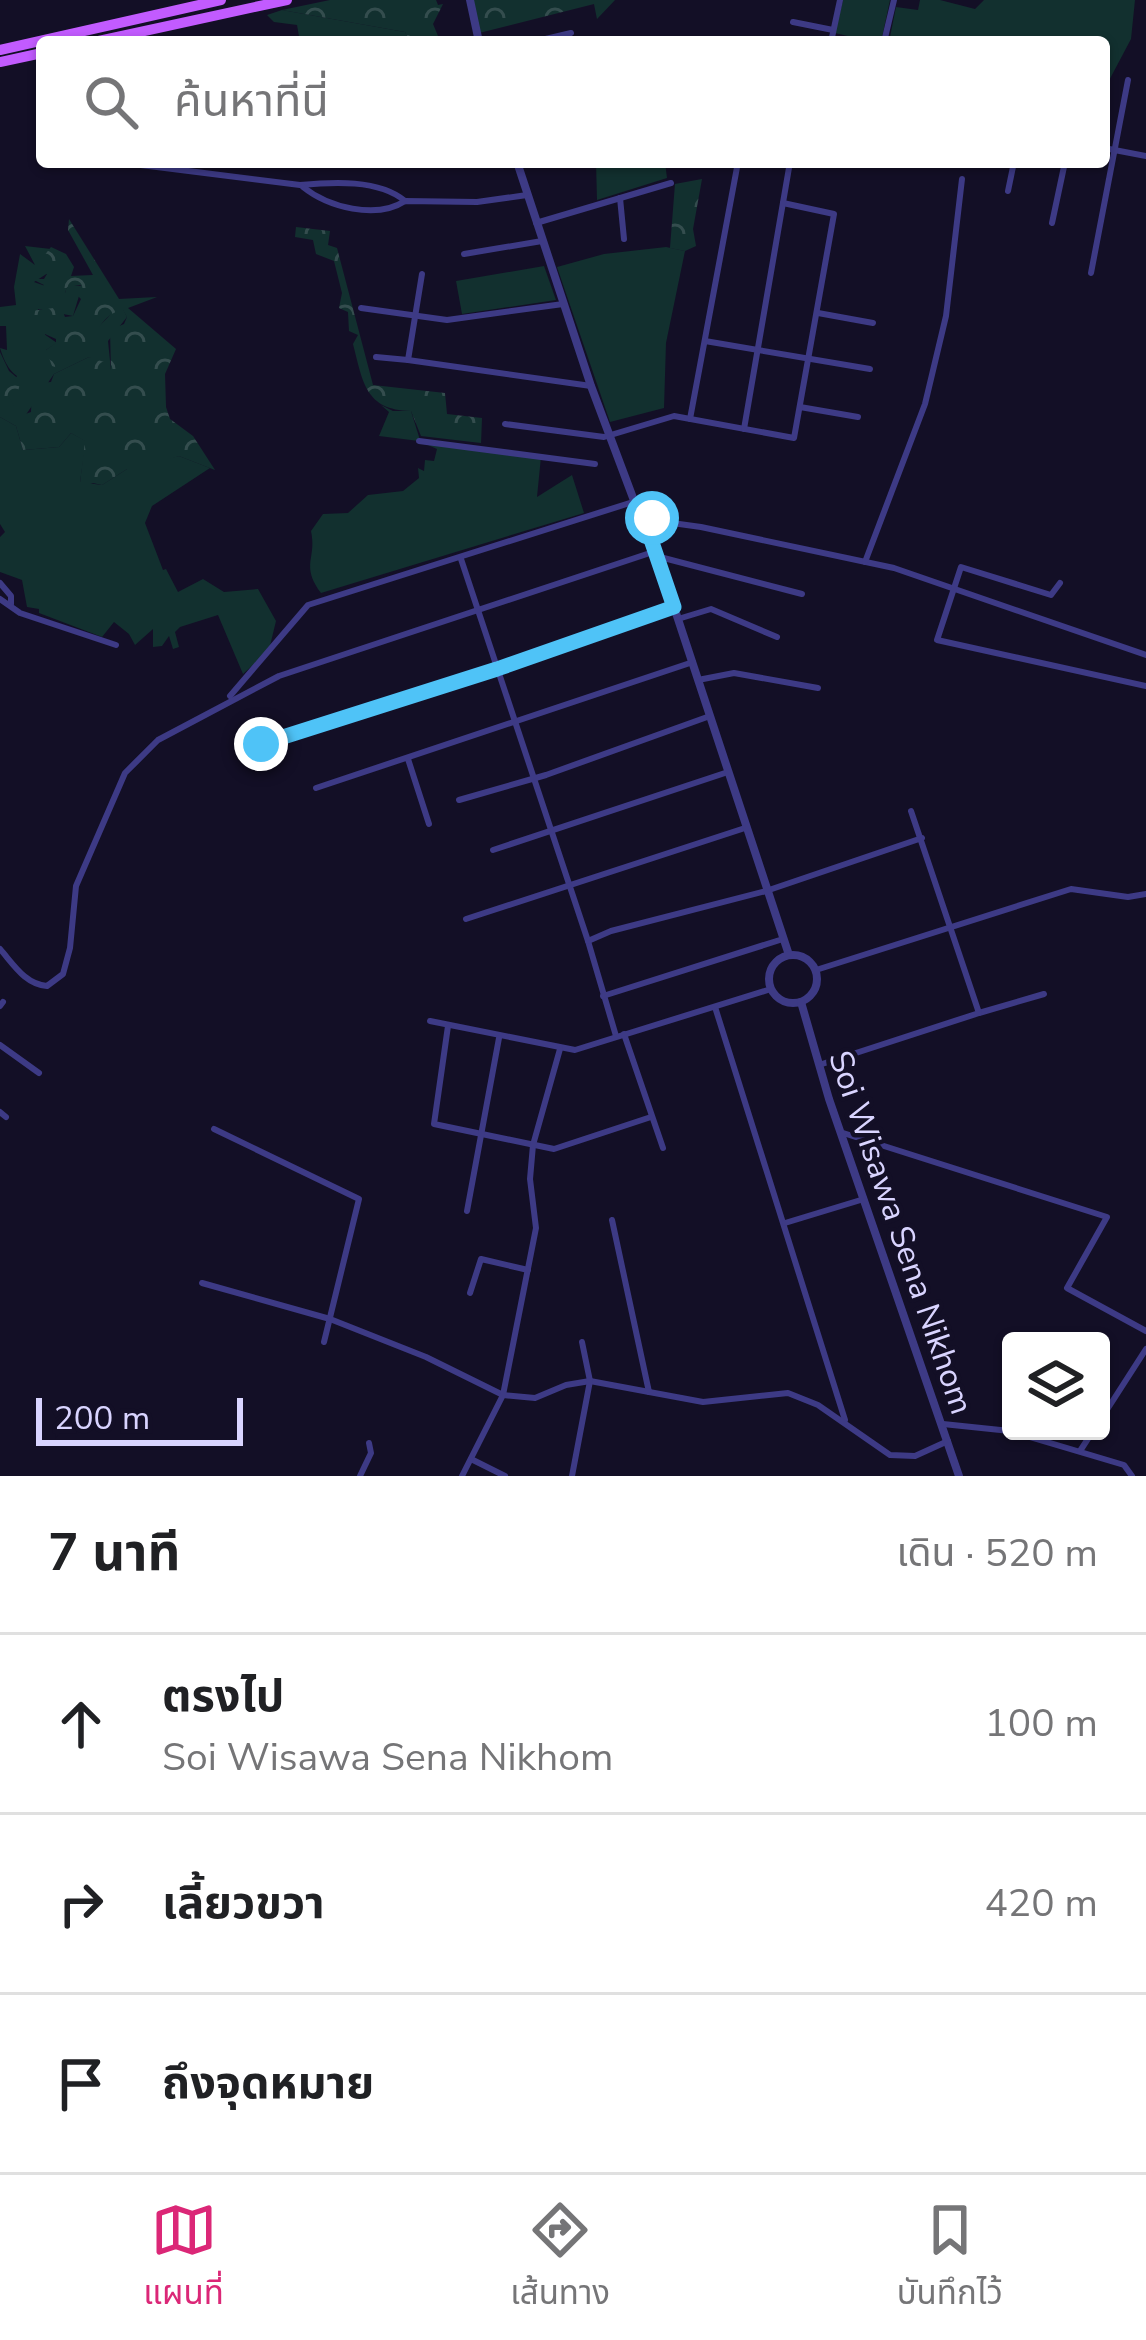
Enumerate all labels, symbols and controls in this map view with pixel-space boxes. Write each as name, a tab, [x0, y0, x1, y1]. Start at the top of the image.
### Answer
search box	[36, 36, 1110, 168]
icon: search	[78, 69, 144, 135]
text: ค้นหาที่นี่	[174, 71, 329, 132]
route start	[625, 491, 679, 545]
route end	[234, 717, 288, 771]
street label: Soi Wisawa Sena Nikhom	[817, 1045, 984, 1420]
map controls	[1002, 1332, 1110, 1440]
button: layers	[1002, 1332, 1110, 1440]
scale bar	[36, 1392, 243, 1445]
text: 200 m	[54, 1396, 150, 1441]
text: 7 นาที	[48, 1518, 180, 1588]
text: เดิน · 520 m	[896, 1527, 1098, 1580]
text: ตรงไป	[162, 1666, 284, 1727]
icon: ahead	[48, 1691, 114, 1757]
text: 100 m	[984, 1697, 1098, 1750]
text: Soi Wisawa Sena Nikhom	[162, 1731, 613, 1784]
icon: right	[48, 1871, 114, 1937]
text: เลี้ยวขวา	[162, 1873, 325, 1934]
text: 420 m	[984, 1877, 1098, 1930]
icon: arrive	[48, 2051, 114, 2117]
text: ถึงจุดหมาย	[162, 2053, 374, 2114]
tab: แผนที่	[143, 2197, 224, 2319]
tab: เส้นทาง	[510, 2197, 610, 2319]
tab: บันทึกไว้	[897, 2197, 1003, 2319]

